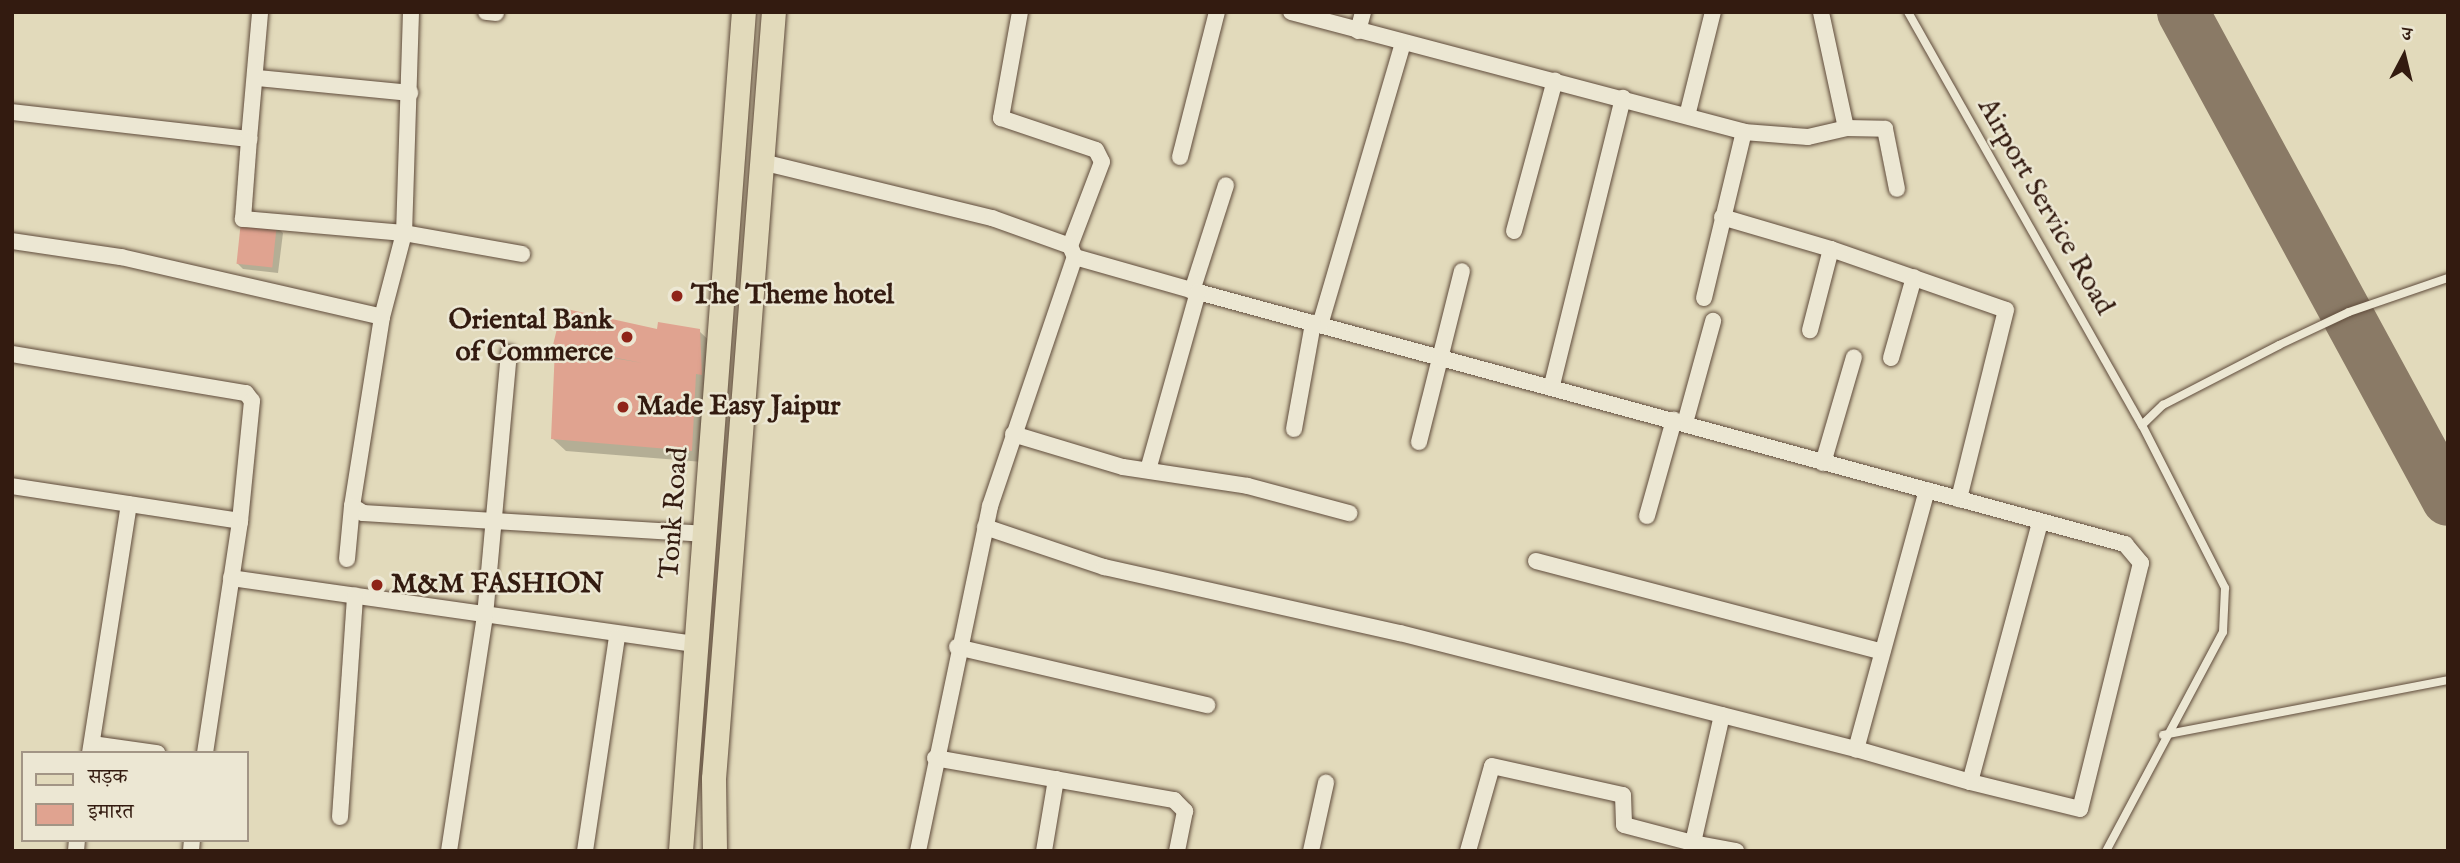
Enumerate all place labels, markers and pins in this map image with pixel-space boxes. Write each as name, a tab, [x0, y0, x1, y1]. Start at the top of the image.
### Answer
place label: The Theme hotel	[691, 279, 894, 313]
marker: The Theme hotel	[669, 288, 685, 304]
place label: Oriental Bank of Commerce	[448, 304, 613, 370]
marker: Oriental Bank of Commerce	[619, 329, 635, 345]
place label: Made Easy Jaipur	[637, 390, 841, 424]
marker: Made Easy Jaipur	[615, 399, 631, 415]
place label: M&M FASHION	[391, 568, 604, 602]
marker: M&M FASHION	[369, 577, 385, 593]

